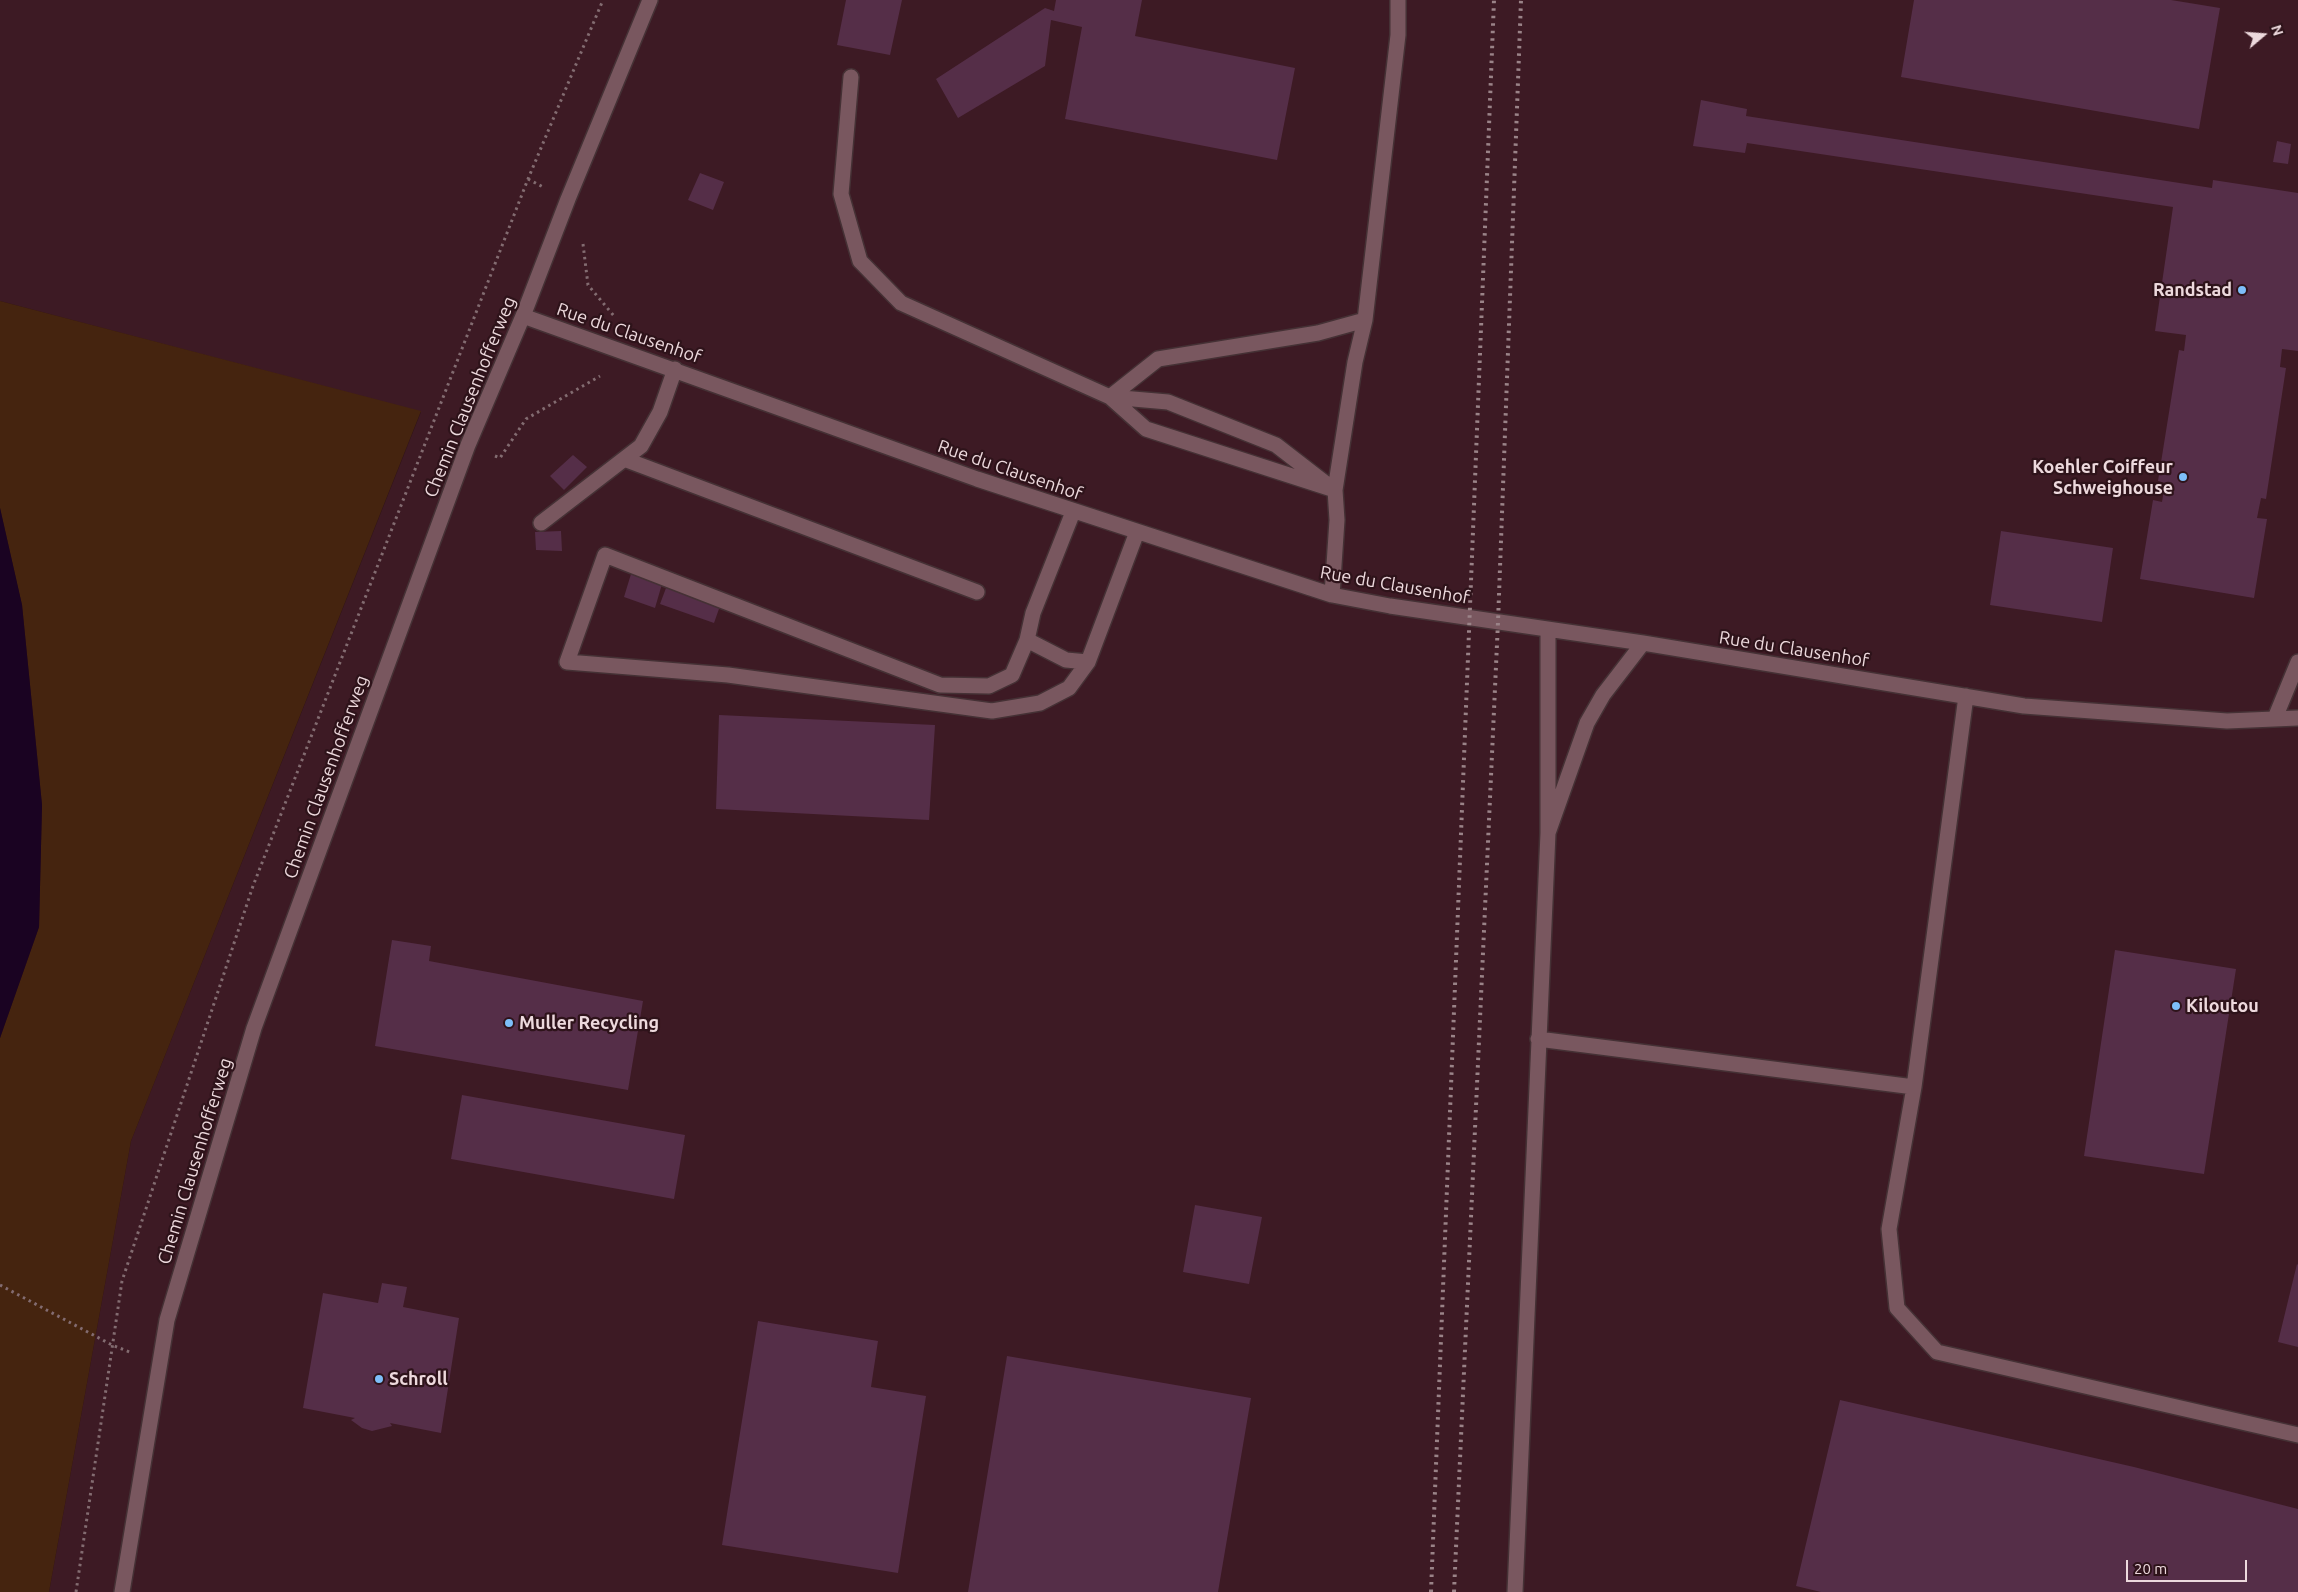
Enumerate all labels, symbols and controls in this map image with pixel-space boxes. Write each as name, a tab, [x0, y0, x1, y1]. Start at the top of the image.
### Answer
north arrow	[2238, 10, 2288, 60]
text: N	[2268, 23, 2286, 38]
place label: Randstad	[2153, 279, 2232, 301]
marker: Randstad	[2236, 284, 2248, 296]
street label: Chemin Clausenhofferweg	[420, 293, 520, 501]
street label: Rue du Clausenhof	[554, 298, 704, 368]
street label: Rue du Clausenhof	[935, 435, 1085, 505]
place label: Koehler Coiffeur Schweighouse	[2032, 456, 2173, 498]
marker: Koehler Coiffeur Schweighouse	[2177, 471, 2189, 483]
street label: Rue du Clausenhof	[1319, 561, 1471, 609]
street label: Rue du Clausenhof	[1717, 626, 1871, 672]
street label: Chemin Clausenhofferweg	[279, 672, 373, 882]
place label: Kiloutou	[2186, 995, 2259, 1017]
marker: Kiloutou	[2170, 1000, 2182, 1012]
place label: Muller Recycling	[519, 1012, 659, 1034]
marker: Muller Recycling	[503, 1017, 515, 1029]
street label: Chemin Clausenhofferweg	[153, 1055, 237, 1267]
place label: Schroll	[389, 1368, 448, 1390]
marker: Schroll	[373, 1373, 385, 1385]
scale bar	[2128, 1550, 2249, 1582]
text: 20 m	[2134, 1560, 2167, 1577]

